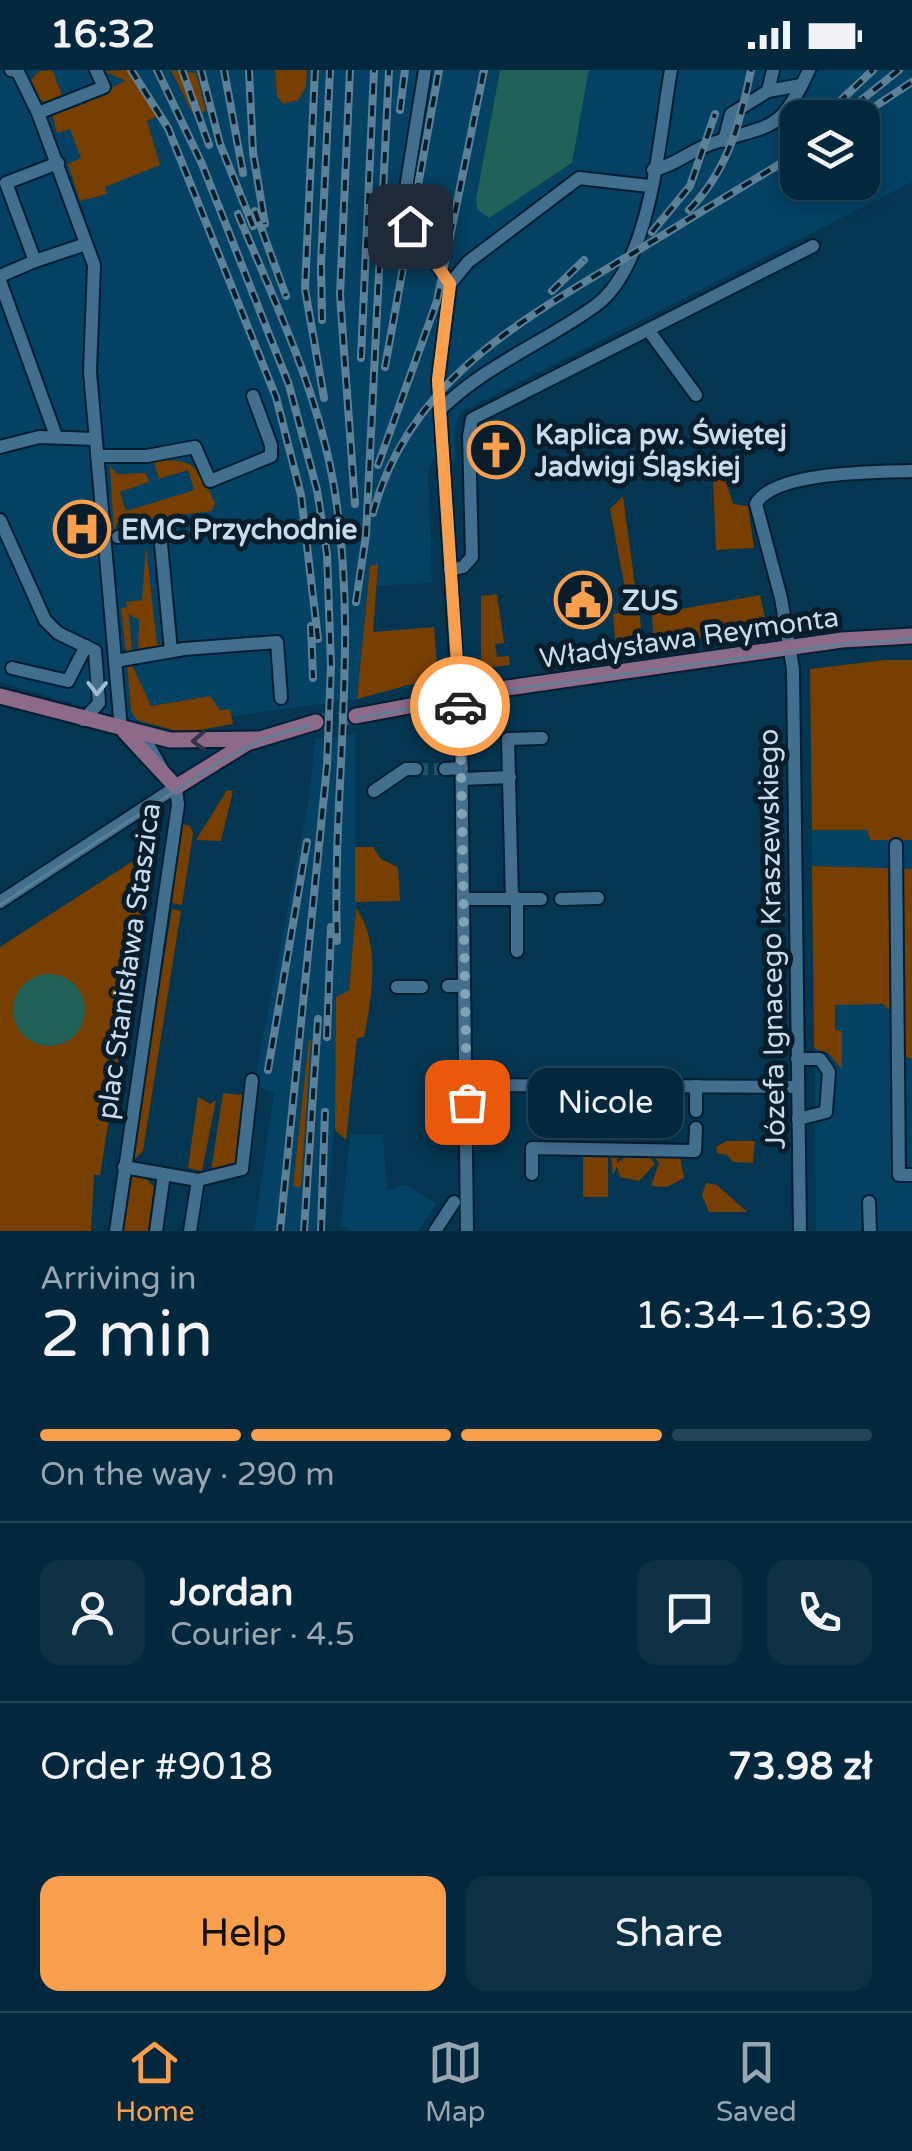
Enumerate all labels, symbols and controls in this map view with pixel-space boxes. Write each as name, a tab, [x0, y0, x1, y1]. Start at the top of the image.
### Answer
text: 16:32	[50, 12, 155, 58]
map controls	[780, 100, 880, 200]
button: layers	[780, 100, 880, 200]
pin	[368, 184, 453, 269]
icon: home	[383, 199, 438, 254]
place label: Kaplica pw. Świętej Jadwigi Śląskiej	[534, 417, 787, 484]
church icon: Kaplica pw. Świętej Jadwigi Śląskiej	[466, 420, 526, 480]
hospital icon: EMC Przychodnie	[52, 499, 112, 559]
place label: EMC Przychodnie	[121, 513, 357, 547]
public building icon: ZUS	[553, 570, 613, 630]
place label: ZUS	[622, 584, 678, 618]
street label: Władysława Reymonta	[537, 600, 841, 676]
courier	[410, 656, 510, 756]
icon: car	[433, 679, 488, 734]
one-way arrow	[86, 681, 108, 696]
street label: Józefa Ignacego Kraszewskiego	[751, 728, 793, 1150]
one-way arrow	[191, 731, 207, 752]
street label: plac Stanisława Staszica	[90, 801, 168, 1121]
pin	[425, 1060, 510, 1145]
callout: Nicole	[527, 1067, 682, 1137]
icon: bag	[440, 1075, 495, 1130]
text: Nicole	[558, 1084, 653, 1122]
text: Arriving in	[40, 1260, 197, 1298]
text: 16:34–16:39	[635, 1293, 872, 1339]
text: 2 min	[40, 1296, 213, 1375]
text: On the way · 290 m	[40, 1456, 335, 1494]
button: person	[40, 1560, 145, 1665]
button: chat	[637, 1560, 742, 1665]
button: phone	[767, 1560, 872, 1665]
text: Jordan	[170, 1570, 293, 1616]
text: Courier · 4.5	[170, 1616, 355, 1654]
text: Order #9018	[40, 1744, 273, 1790]
text: 73.98 zł	[728, 1744, 872, 1790]
button: Help	[40, 1876, 446, 1991]
button: Share	[466, 1876, 872, 1991]
tab: Home	[115, 2035, 195, 2129]
tab: Map	[425, 2035, 485, 2129]
tab: Saved	[716, 2035, 797, 2129]

